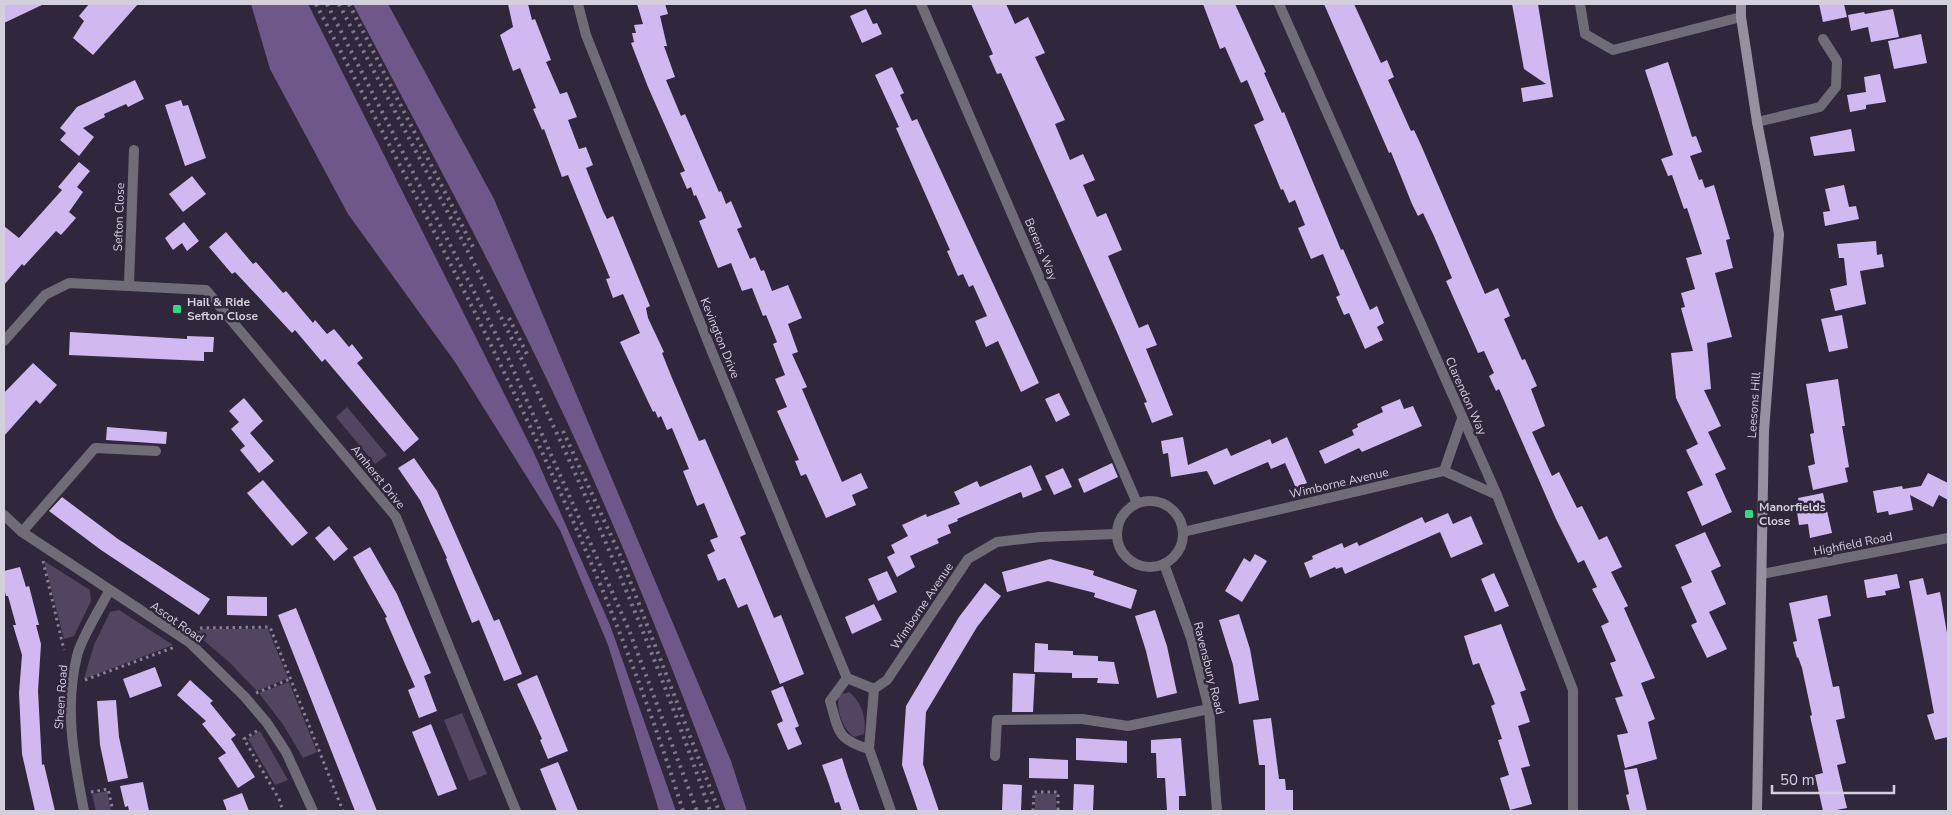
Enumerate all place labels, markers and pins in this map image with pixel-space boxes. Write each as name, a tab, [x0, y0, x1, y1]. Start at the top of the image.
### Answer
place label: Hail & Ride Sefton Close	[187, 294, 258, 324]
marker: Hail & Ride Sefton Close	[171, 303, 183, 315]
place label: Manorfields Close	[1759, 499, 1826, 529]
marker: Manorfields Close	[1743, 508, 1755, 520]

